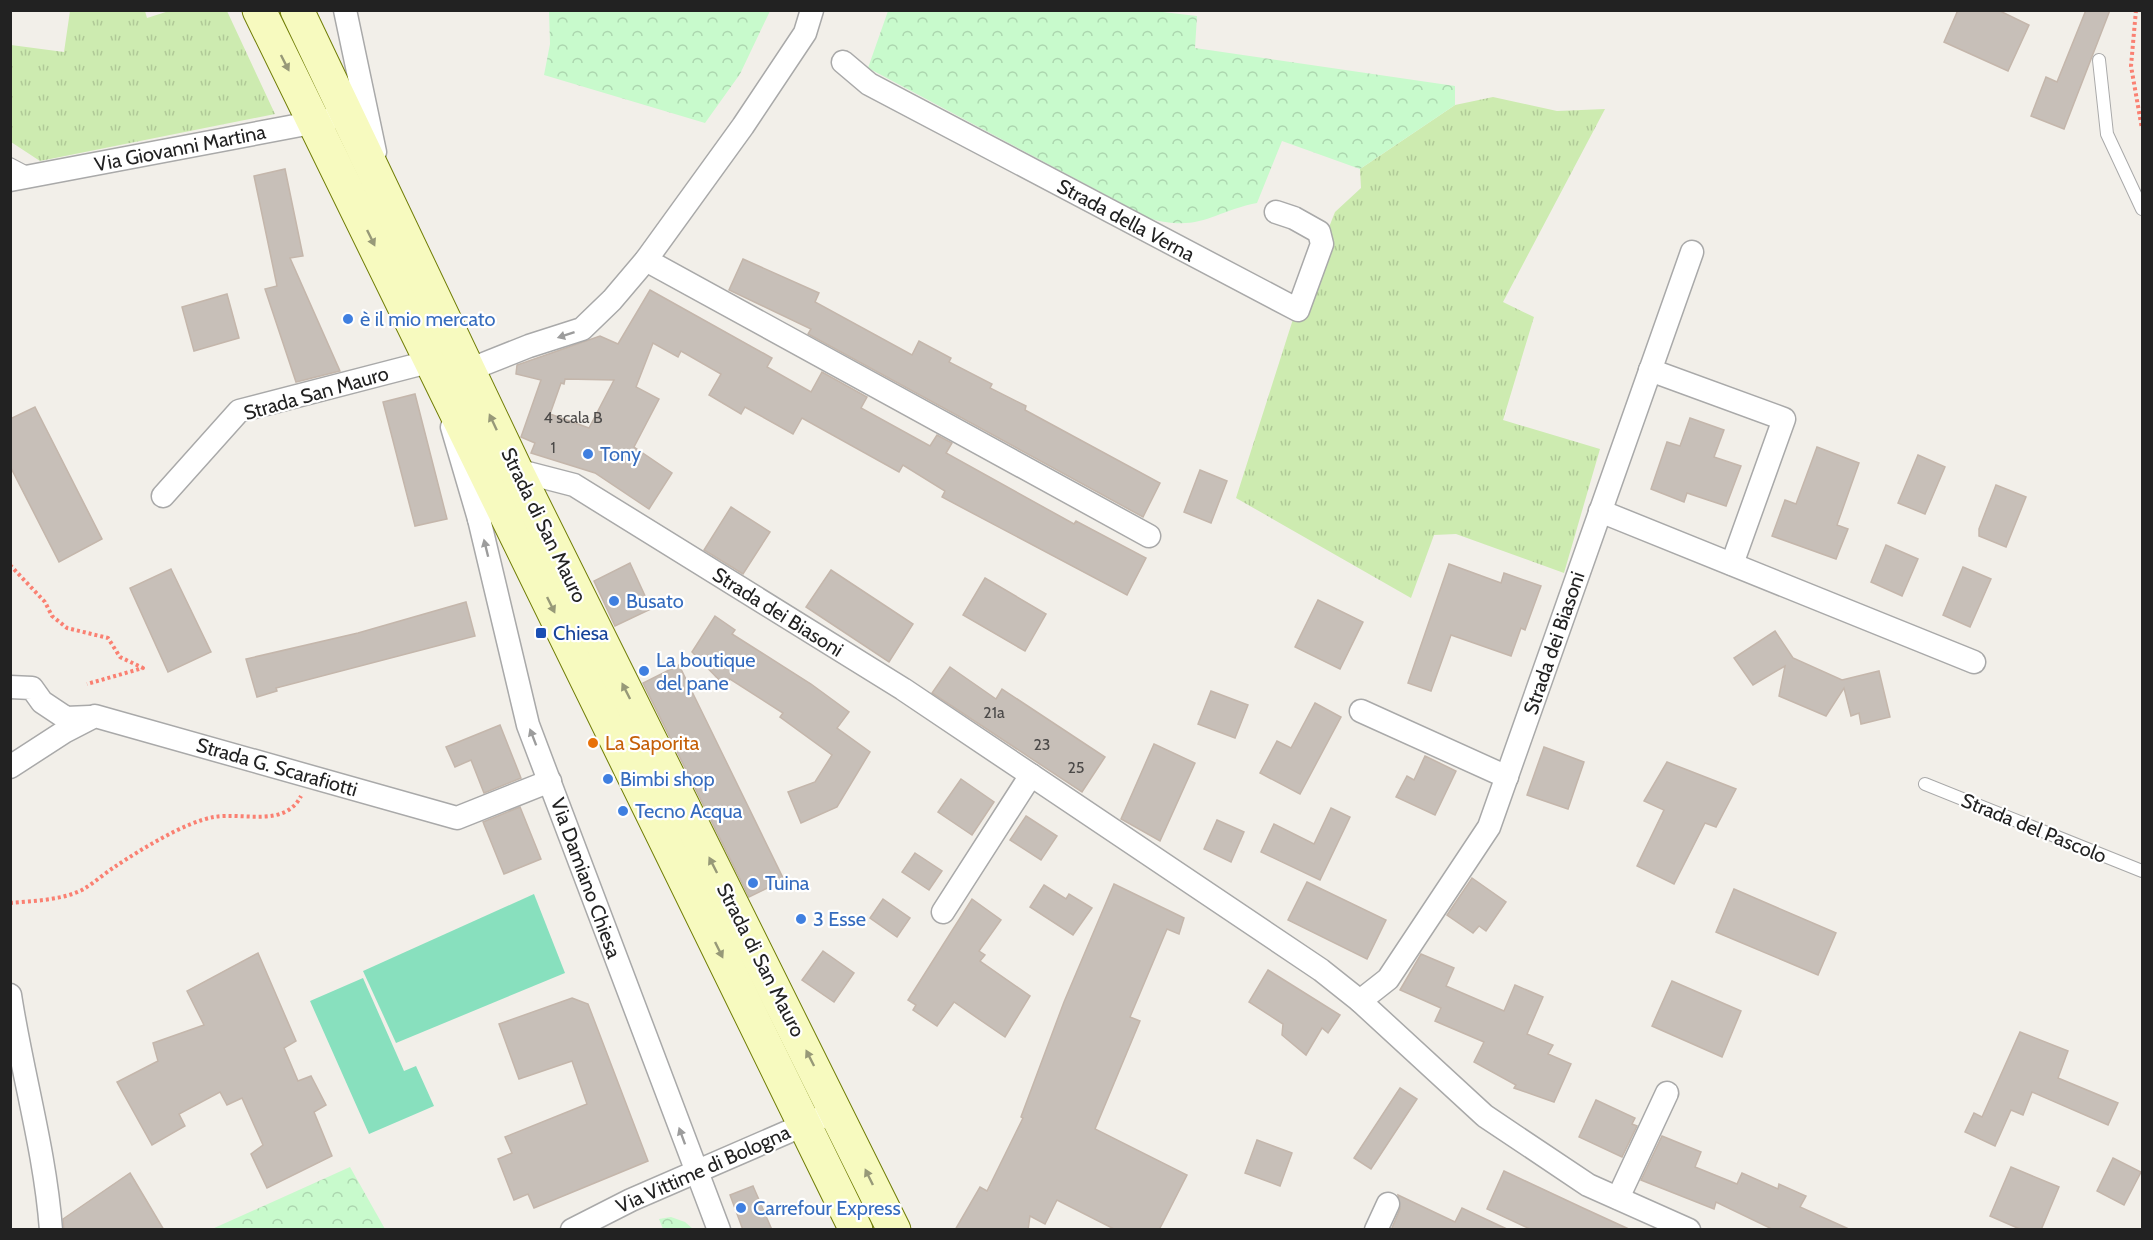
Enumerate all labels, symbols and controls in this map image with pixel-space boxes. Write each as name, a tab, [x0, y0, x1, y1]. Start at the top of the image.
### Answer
one-way arrow	[280, 54, 290, 71]
street label: Via Giovanni Martina	[92, 120, 268, 176]
street label: Strada della Verna	[1053, 174, 1199, 267]
one-way arrow	[367, 229, 376, 246]
place label: è il mio mercato	[360, 307, 495, 331]
marker: è il mio mercato	[341, 312, 355, 326]
one-way arrow	[557, 330, 575, 340]
street label: Strada San Mauro	[241, 361, 391, 425]
house number: 4 scala B	[543, 408, 603, 427]
one-way arrow	[489, 413, 498, 430]
house number: 1	[550, 438, 556, 457]
place label: Tony	[600, 442, 641, 466]
street label: Strada di San Mauro	[496, 444, 592, 606]
marker: Tony	[581, 447, 595, 461]
one-way arrow	[481, 539, 490, 557]
street label: Strada dei Biasoni	[708, 562, 848, 662]
street label: Strada dei Biasoni	[1518, 568, 1590, 718]
place label: Busato	[626, 589, 684, 613]
marker: Busato	[607, 594, 621, 608]
one-way arrow	[546, 596, 556, 613]
place label: Chiesa	[553, 621, 609, 645]
marker: Chiesa	[534, 626, 548, 640]
place label: La boutique del pane	[656, 648, 756, 695]
marker: La boutique del pane	[637, 664, 651, 678]
one-way arrow	[621, 682, 631, 699]
house number: 21a	[983, 703, 1005, 722]
one-way arrow	[528, 728, 537, 746]
place label: La Saporita	[605, 731, 700, 755]
street label: Strada G. Scarafiotti	[194, 732, 360, 802]
house number: 23	[1033, 735, 1051, 754]
marker: La Saporita	[586, 736, 600, 750]
house number: 25	[1067, 758, 1085, 777]
place label: Bimbi shop	[620, 767, 715, 791]
marker: Bimbi shop	[601, 772, 615, 786]
street label: Strada del Pascolo	[1958, 788, 2110, 868]
street label: Via Damiano Chiesa	[546, 794, 626, 962]
place label: Tecno Acqua	[635, 799, 743, 823]
marker: Tecno Acqua	[616, 804, 630, 818]
one-way arrow	[709, 856, 719, 874]
place label: Tuina	[765, 871, 810, 895]
marker: Tuina	[746, 876, 760, 890]
street label: Strada di San Mauro	[712, 879, 810, 1041]
place label: 3 Esse	[813, 907, 866, 931]
marker: 3 Esse	[794, 912, 808, 926]
one-way arrow	[714, 942, 724, 959]
one-way arrow	[805, 1050, 815, 1067]
street label: Via Vittime di Bologna	[612, 1120, 794, 1218]
one-way arrow	[677, 1127, 687, 1145]
one-way arrow	[864, 1168, 873, 1185]
place label: Carrefour Express	[753, 1196, 901, 1220]
marker: Carrefour Express	[734, 1201, 748, 1215]

